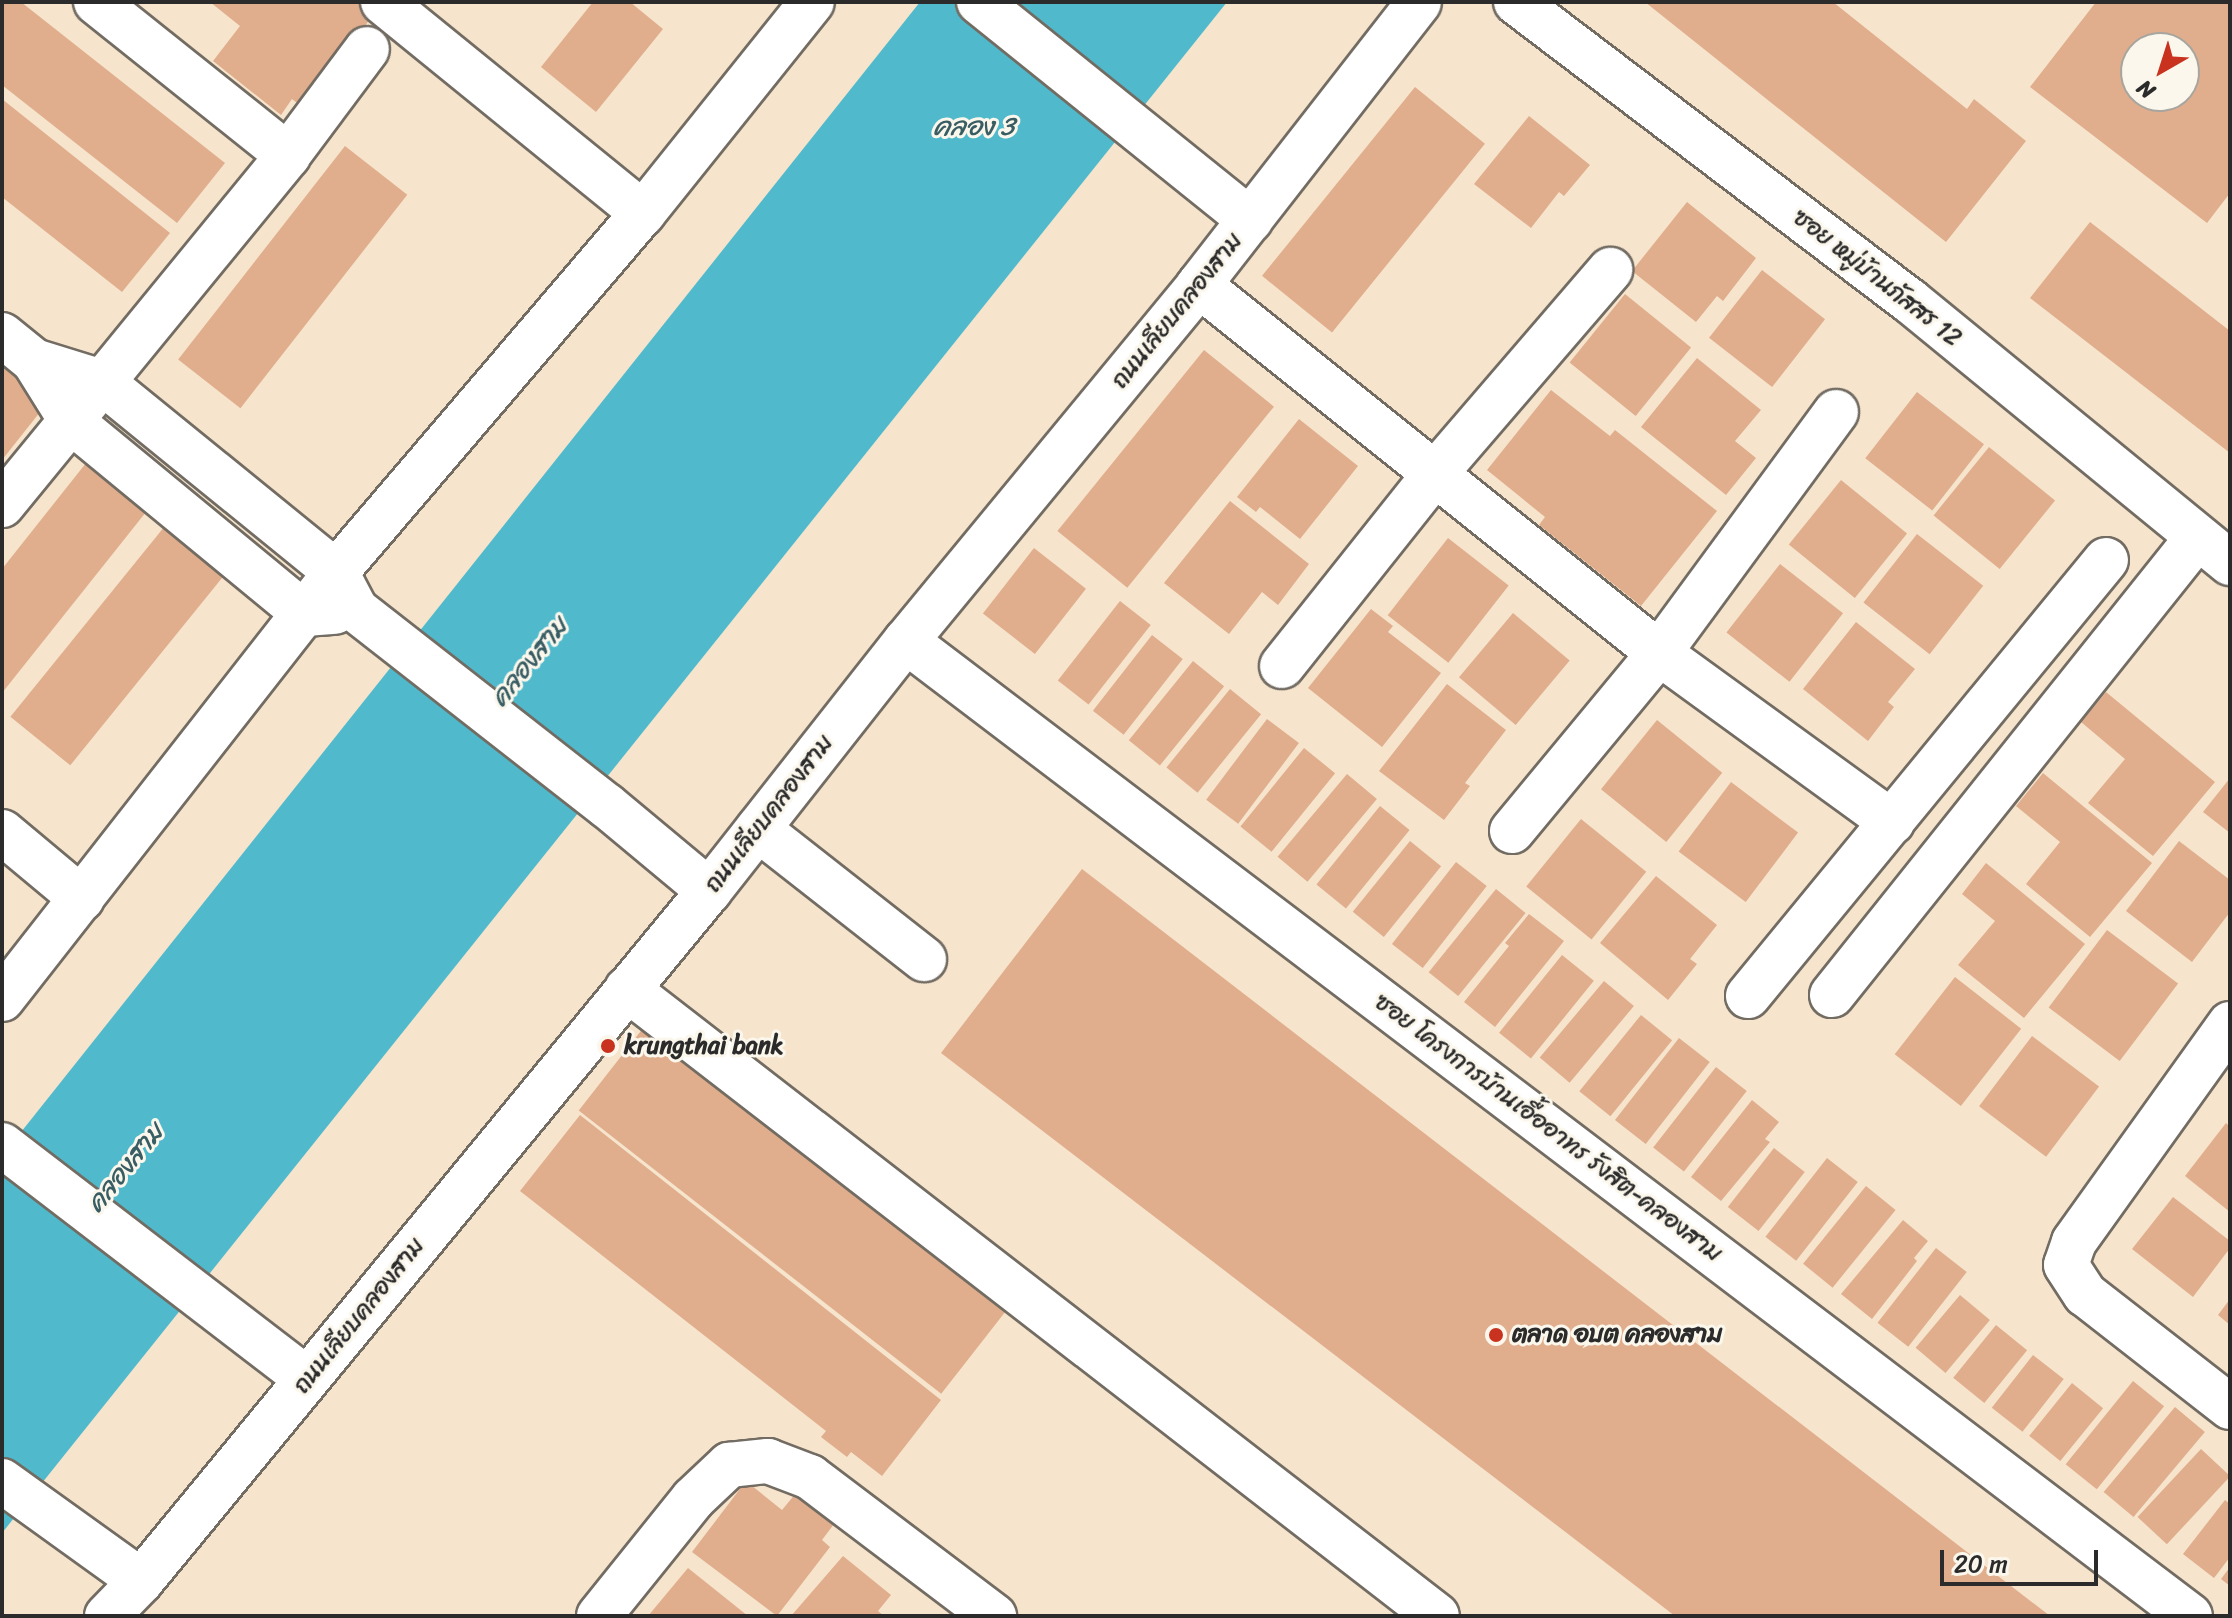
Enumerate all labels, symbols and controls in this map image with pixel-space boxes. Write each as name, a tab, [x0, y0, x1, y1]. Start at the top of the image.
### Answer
north arrow	[2120, 32, 2200, 112]
text: N	[2128, 70, 2164, 109]
water label: คลอง 3	[933, 111, 1015, 143]
street label: ซอย หมู่บ้านภัสสร 12	[1787, 203, 1967, 353]
street label: ถนนเลียบคลองสาม	[1105, 227, 1249, 395]
water label: คลองสาม	[484, 611, 574, 713]
street label: ถนนเลียบคลองสาม	[699, 730, 839, 898]
street label: ซอย โครงการบ้านเอื้ออาทร รังสิต-คลองสาม	[1369, 988, 1727, 1268]
place label: krungthai bank	[624, 1032, 783, 1060]
marker: krungthai bank	[599, 1037, 617, 1055]
water label: คลองสาม	[80, 1117, 170, 1219]
street label: ถนนเลียบคลองสาม	[287, 1232, 431, 1400]
place label: ตลาด อบต คลองสาม	[1512, 1321, 1722, 1349]
marker: ตลาด อบต คลองสาม	[1487, 1326, 1505, 1344]
scale bar	[1944, 1534, 2102, 1584]
text: 20 m	[1954, 1543, 2008, 1585]

